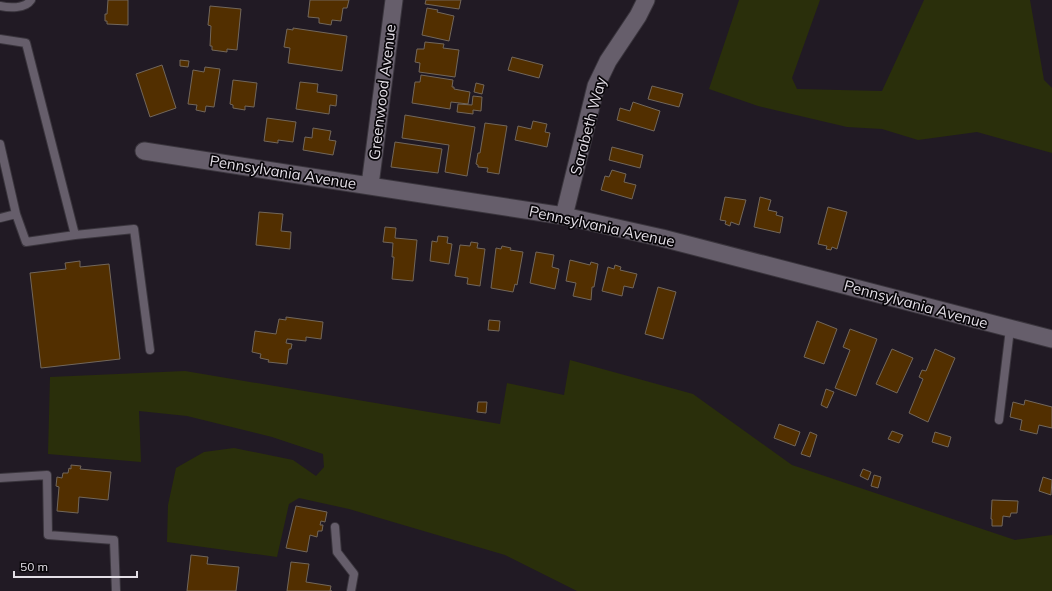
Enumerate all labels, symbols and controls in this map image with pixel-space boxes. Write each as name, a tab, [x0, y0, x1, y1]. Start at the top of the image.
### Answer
street label: Greenwood Avenue	[364, 23, 400, 161]
street label: Sarabeth Way	[566, 75, 610, 177]
street label: Pennsylvania Avenue	[208, 151, 358, 193]
street label: Pennsylvania Avenue	[527, 201, 677, 251]
street label: Pennsylvania Avenue	[842, 276, 990, 332]
scale bar	[14, 553, 137, 579]
text: 50 m	[20, 559, 48, 574]

